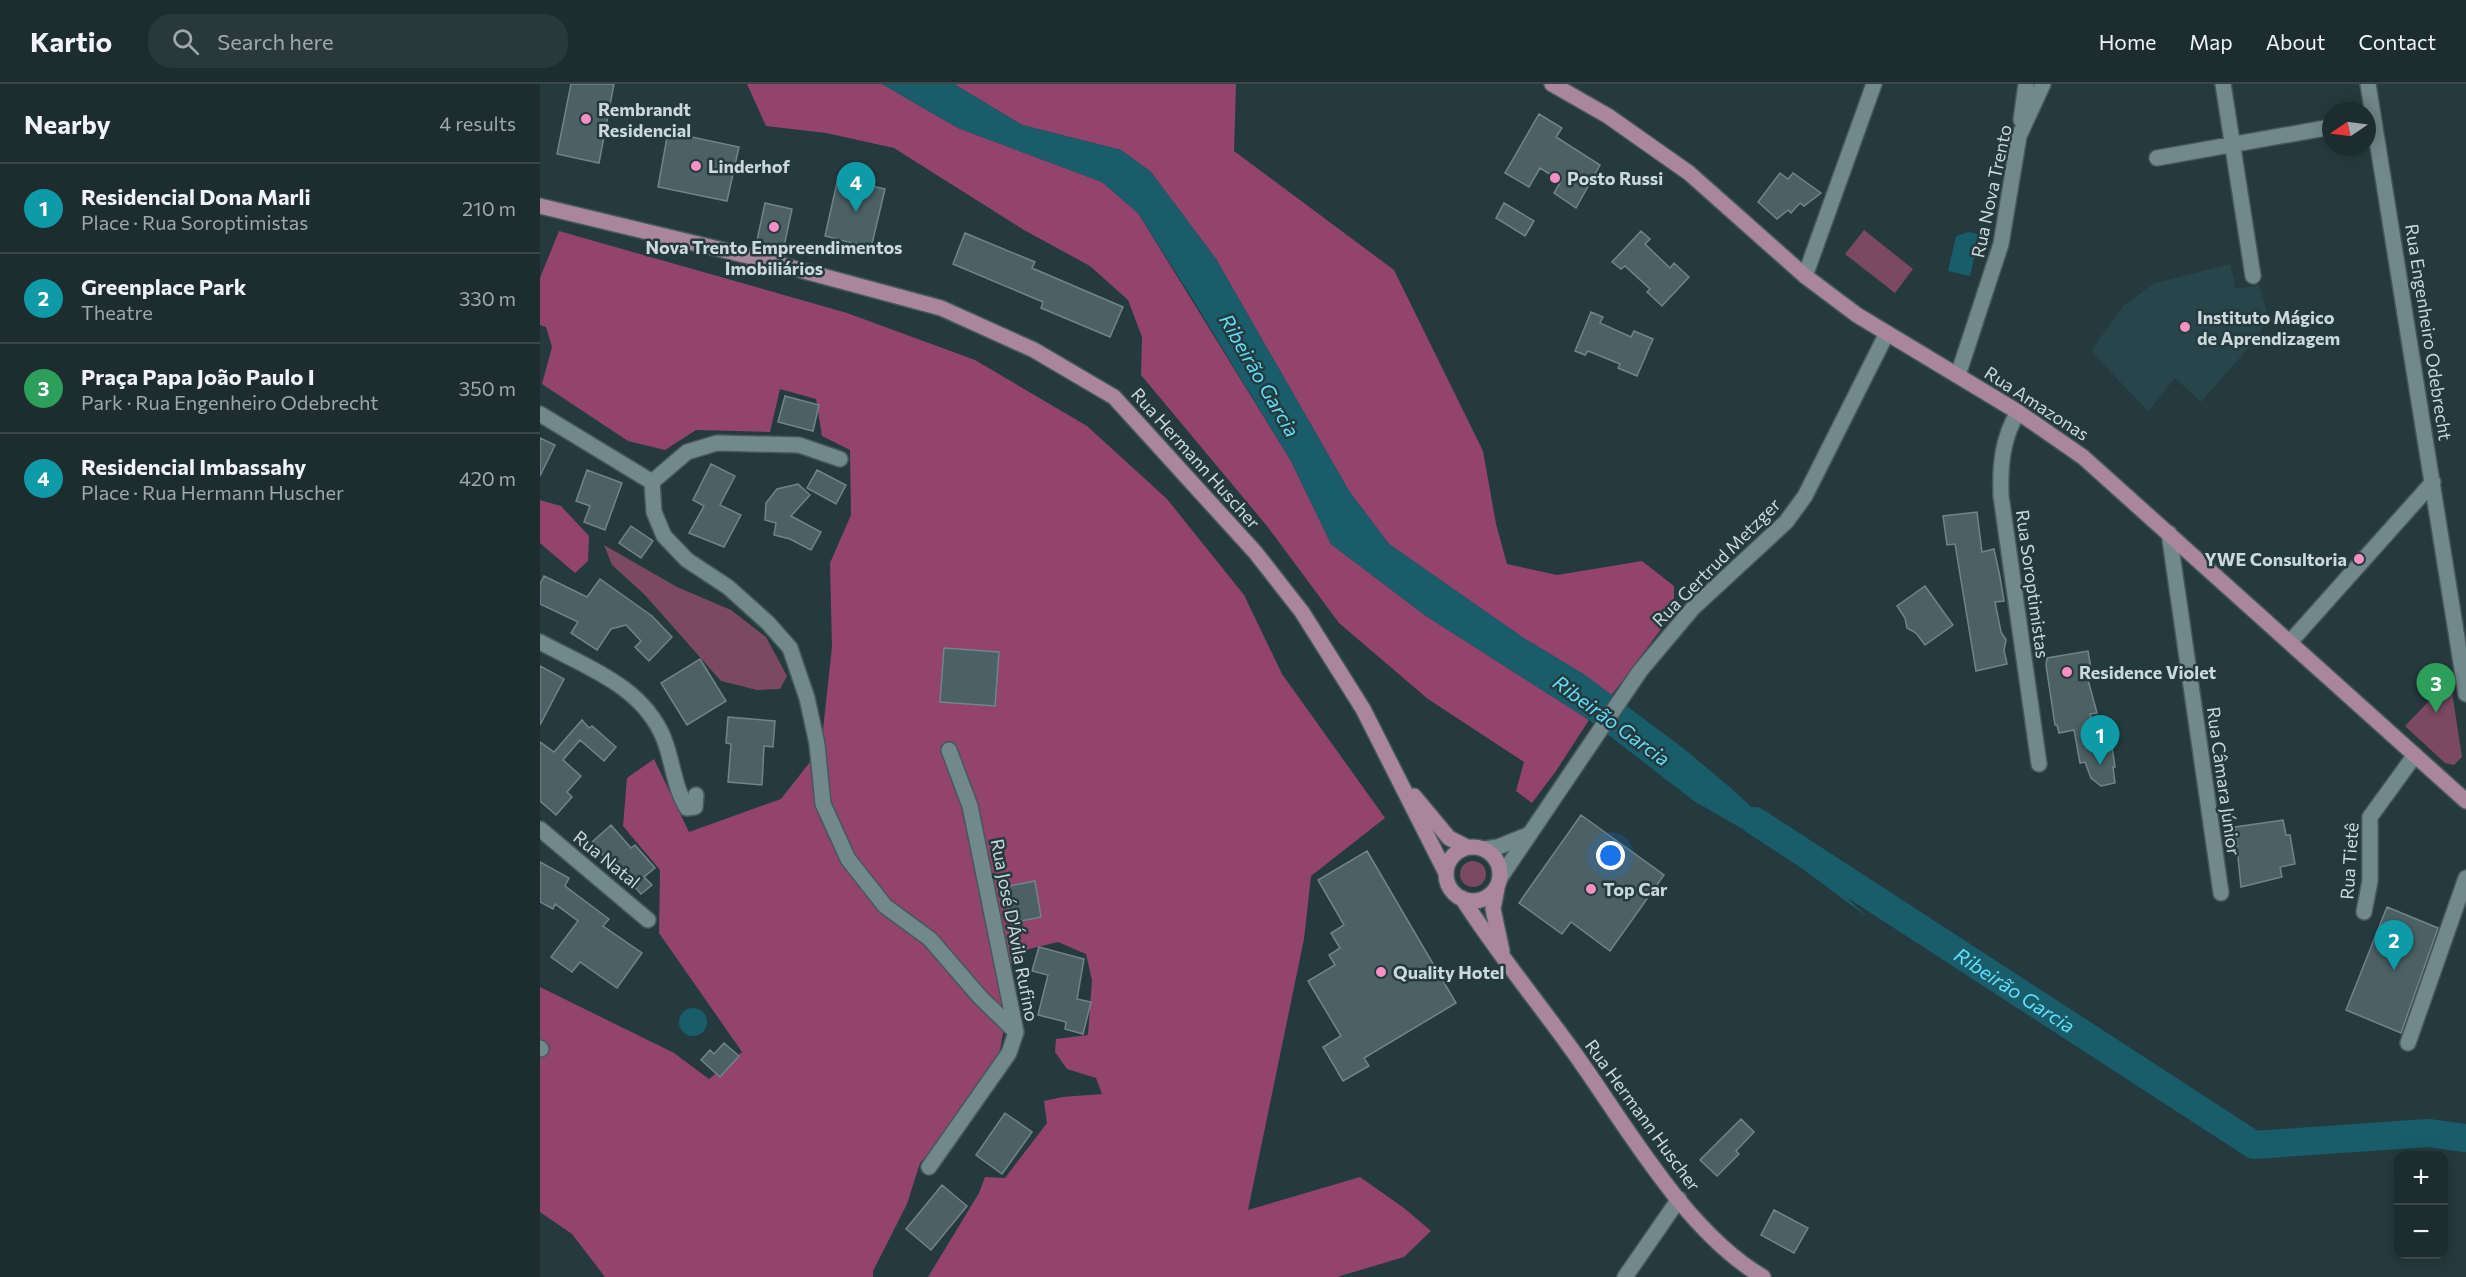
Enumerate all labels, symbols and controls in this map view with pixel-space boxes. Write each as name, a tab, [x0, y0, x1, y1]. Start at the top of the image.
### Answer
search box	[148, 14, 568, 68]
text: Kartio	[30, 24, 112, 58]
icon: search	[169, 25, 202, 58]
text: Search here	[217, 28, 334, 55]
text: Home	[2099, 29, 2156, 54]
text: Map	[2189, 29, 2233, 54]
text: About	[2266, 29, 2325, 54]
text: Contact	[2358, 29, 2436, 54]
place label: Rembrandt Residencial	[598, 98, 691, 141]
north arrow	[2322, 102, 2376, 156]
text: Nearby	[24, 108, 111, 139]
text: 4 results	[439, 111, 516, 135]
marker: Rembrandt Residencial	[579, 112, 593, 126]
street label: Rua Nova Trento	[1966, 122, 2016, 260]
place label: Linderhof	[708, 155, 790, 177]
marker: Linderhof	[689, 159, 703, 173]
pin: 4	[836, 162, 876, 212]
place label: Posto Russi	[1567, 167, 1663, 189]
marker: Posto Russi	[1548, 171, 1562, 185]
text: Residencial Dona Marli	[81, 183, 311, 210]
text: 1	[39, 196, 48, 220]
text: 210 m	[462, 196, 516, 220]
text: Place · Rua Soroptimistas	[81, 210, 308, 234]
marker: Nova Trento Empreendimentos Imobiliários	[767, 220, 781, 234]
street label: Rua Engenheiro Odebrecht	[2401, 222, 2457, 442]
place label: Nova Trento Empreendimentos Imobiliários	[646, 236, 902, 279]
text: Greenplace Park	[81, 273, 246, 300]
text: 2	[38, 286, 49, 310]
text: 330 m	[459, 286, 516, 310]
text: Theatre	[81, 300, 153, 324]
place label: Instituto Mágico de Aprendizagem	[2197, 306, 2340, 349]
water label: Ribeirão Garcia	[1215, 309, 1305, 441]
marker: Instituto Mágico de Aprendizagem	[2178, 320, 2192, 334]
street label: Rua Amazonas	[1981, 361, 2093, 445]
text: Praça Papa João Paulo I	[81, 363, 315, 390]
text: 3	[38, 376, 49, 400]
text: 350 m	[459, 376, 516, 400]
street label: Rua Hermann Huscher	[1127, 383, 1265, 533]
text: Park · Rua Engenheiro Odebrecht	[81, 390, 379, 414]
text: Residencial Imbassahy	[81, 453, 306, 480]
text: 4	[37, 466, 50, 490]
text: 420 m	[459, 466, 516, 490]
text: Place · Rua Hermann Huscher	[81, 480, 344, 504]
street label: Rua Gertrud Metzger	[1647, 493, 1785, 631]
street label: Rua Soroptimistas	[2012, 508, 2054, 660]
place label: YWE Consultoria	[2204, 548, 2347, 570]
marker: YWE Consultoria	[2352, 552, 2366, 566]
place label: Residence Violet	[2079, 661, 2217, 683]
pin: 3	[2416, 664, 2456, 713]
marker: Residence Violet	[2060, 665, 2074, 679]
water label: Ribeirão Garcia	[1549, 670, 1675, 770]
street label: Rua Câmara Júnior	[2203, 705, 2245, 857]
pin: 1	[2080, 716, 2120, 765]
street label: Rua Tietê	[2335, 822, 2363, 900]
street label: Rua Natal	[569, 826, 645, 892]
street label: Rua José D'Ávila Rufino	[986, 837, 1044, 1023]
your location	[1596, 841, 1625, 870]
place label: Top Car	[1603, 878, 1668, 900]
marker: Top Car	[1584, 882, 1598, 896]
pin: 2	[2374, 920, 2414, 970]
water label: Ribeirão Garcia	[1950, 942, 2080, 1038]
place label: Quality Hotel	[1393, 961, 1504, 983]
marker: Quality Hotel	[1374, 965, 1388, 979]
street label: Rua Hermann Huscher	[1581, 1035, 1705, 1195]
map controls	[2394, 1151, 2448, 1259]
button: +	[2394, 1151, 2448, 1205]
button: −	[2394, 1205, 2448, 1259]

